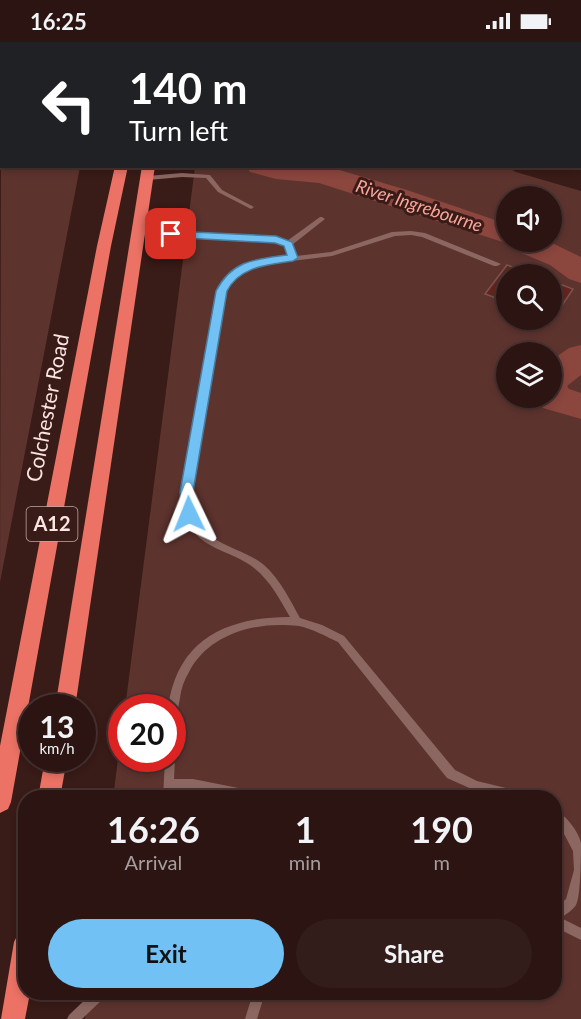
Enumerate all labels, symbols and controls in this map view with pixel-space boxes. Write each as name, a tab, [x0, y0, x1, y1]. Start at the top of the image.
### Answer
text: 16:25	[30, 8, 87, 35]
text: 140 m	[129, 63, 247, 113]
icon: left	[30, 66, 108, 144]
text: Turn left	[129, 114, 228, 147]
water label: River Ingrebourne	[353, 174, 485, 236]
map controls	[496, 186, 562, 408]
button: sound	[496, 186, 562, 252]
pin	[145, 208, 196, 259]
icon: arrive	[154, 217, 187, 250]
button: search	[496, 264, 562, 330]
street label: Colchester Road	[20, 332, 73, 484]
button: layers	[496, 342, 562, 408]
position arrow	[157, 482, 221, 546]
road number: A12	[26, 507, 78, 541]
speed limit sign: 20	[108, 694, 186, 772]
text: 13	[40, 708, 74, 744]
text: km/h	[39, 739, 75, 757]
text: 16:26	[107, 807, 200, 851]
text: 1	[295, 807, 316, 851]
text: 190	[410, 807, 473, 851]
text: Arrival	[125, 850, 182, 874]
text: min	[289, 850, 321, 874]
text: m	[433, 850, 450, 874]
button: Exit	[48, 919, 284, 988]
button: Share	[296, 919, 532, 988]

